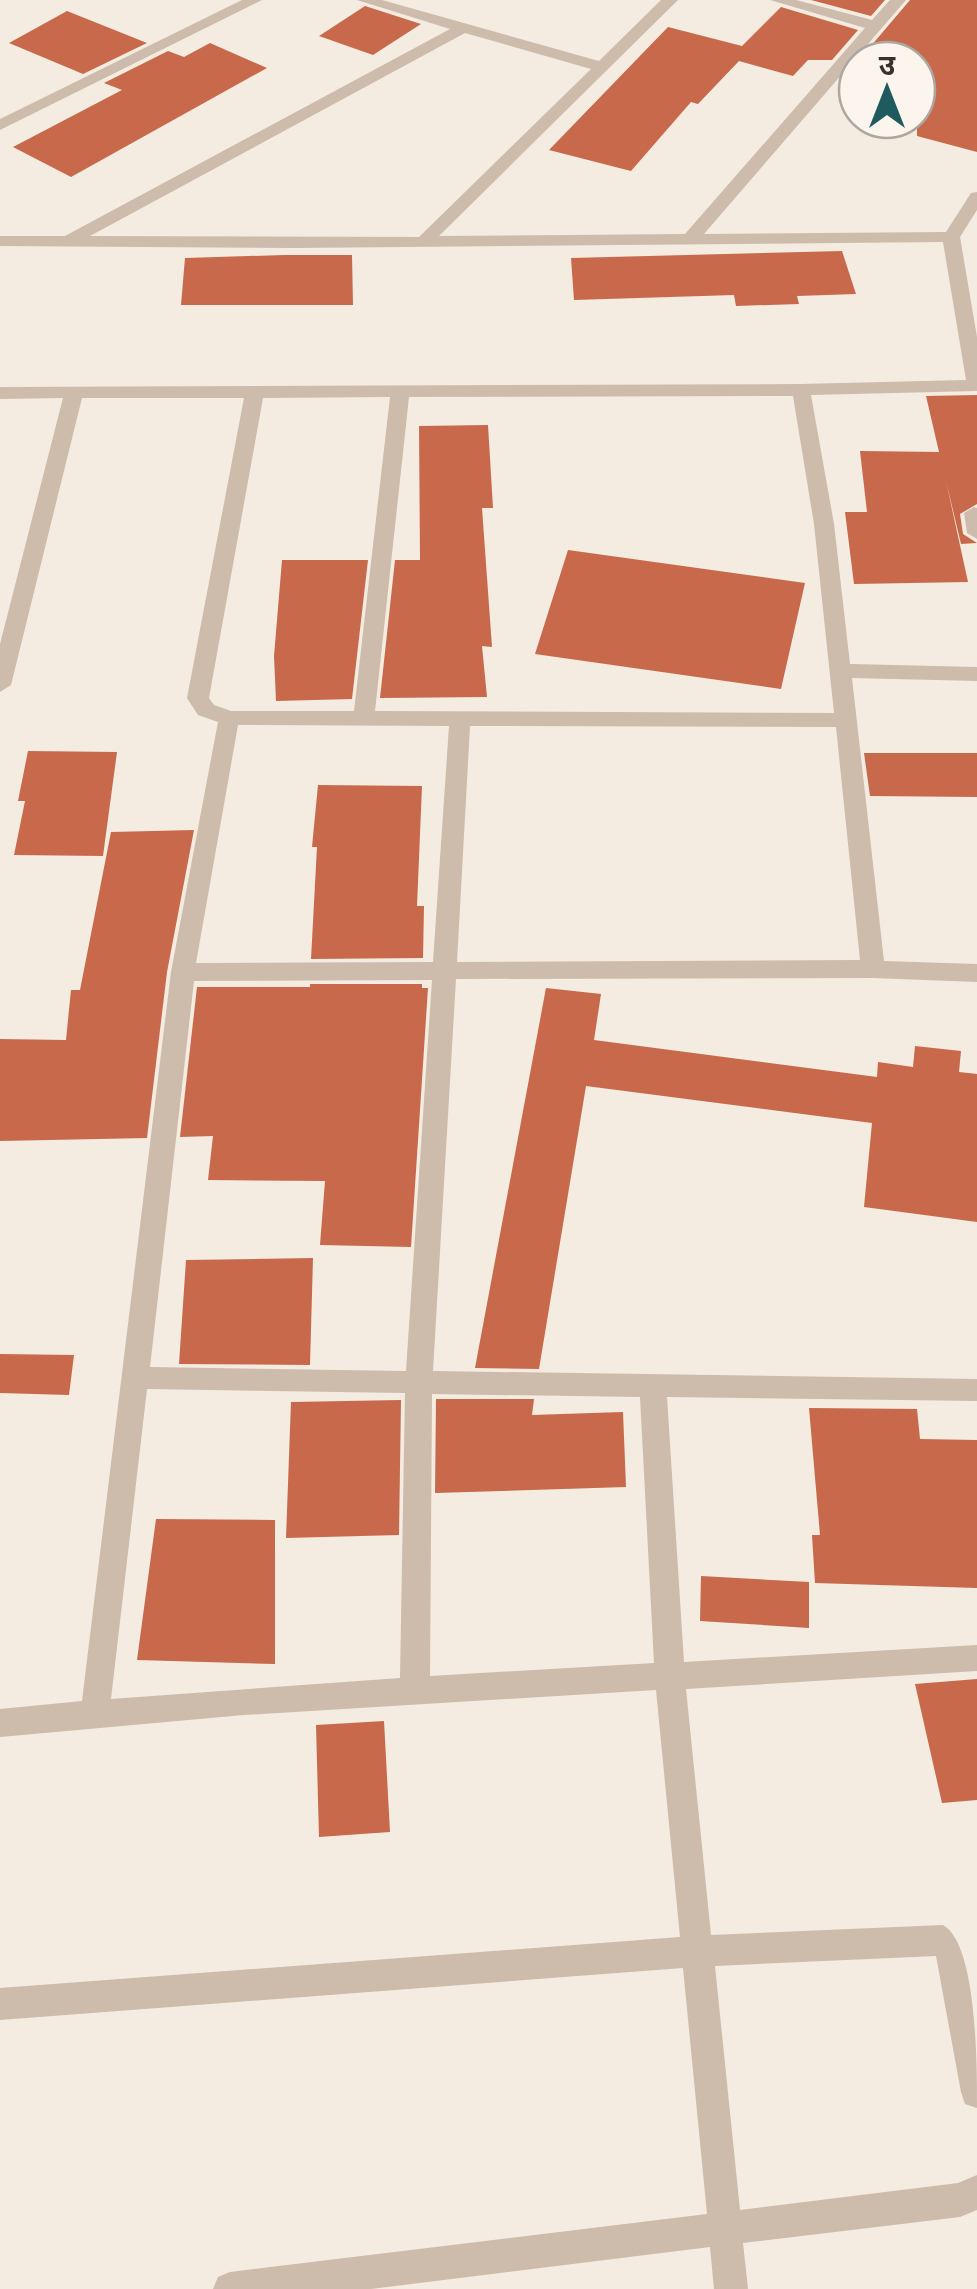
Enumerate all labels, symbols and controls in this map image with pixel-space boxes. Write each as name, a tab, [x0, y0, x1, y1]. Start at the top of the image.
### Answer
north arrow	[837, 40, 937, 140]
text: उ	[879, 47, 896, 82]

